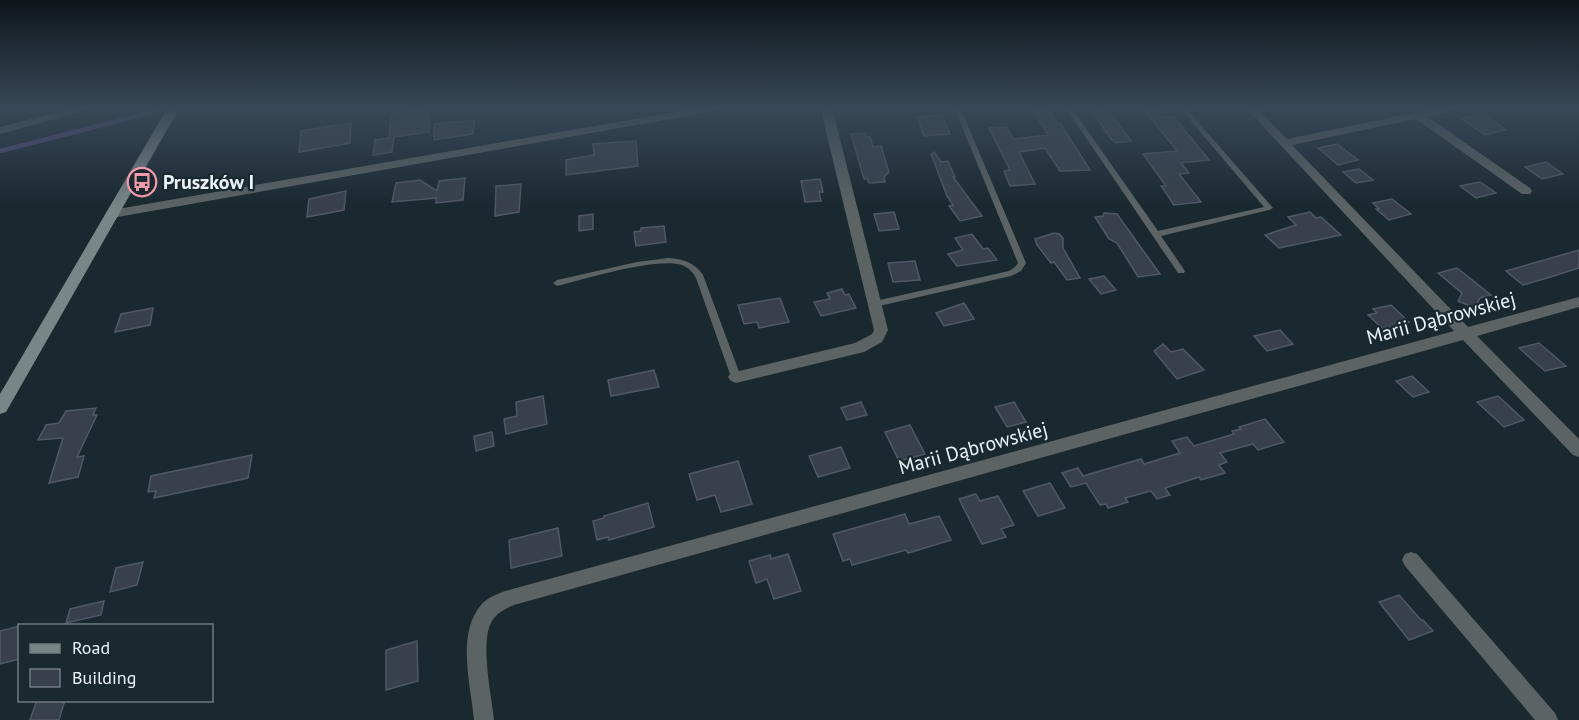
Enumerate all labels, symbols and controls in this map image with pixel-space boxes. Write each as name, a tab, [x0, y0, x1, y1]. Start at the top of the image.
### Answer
bus stop icon: Pruszków I	[126, 166, 158, 198]
place label: Pruszków I	[163, 169, 254, 195]
street label: Marii Dąbrowskiej	[1364, 286, 1518, 350]
street label: Marii Dąbrowskiej	[896, 416, 1050, 480]
legend	[18, 624, 213, 702]
text: Road	[72, 636, 110, 659]
text: Building	[72, 666, 136, 689]

